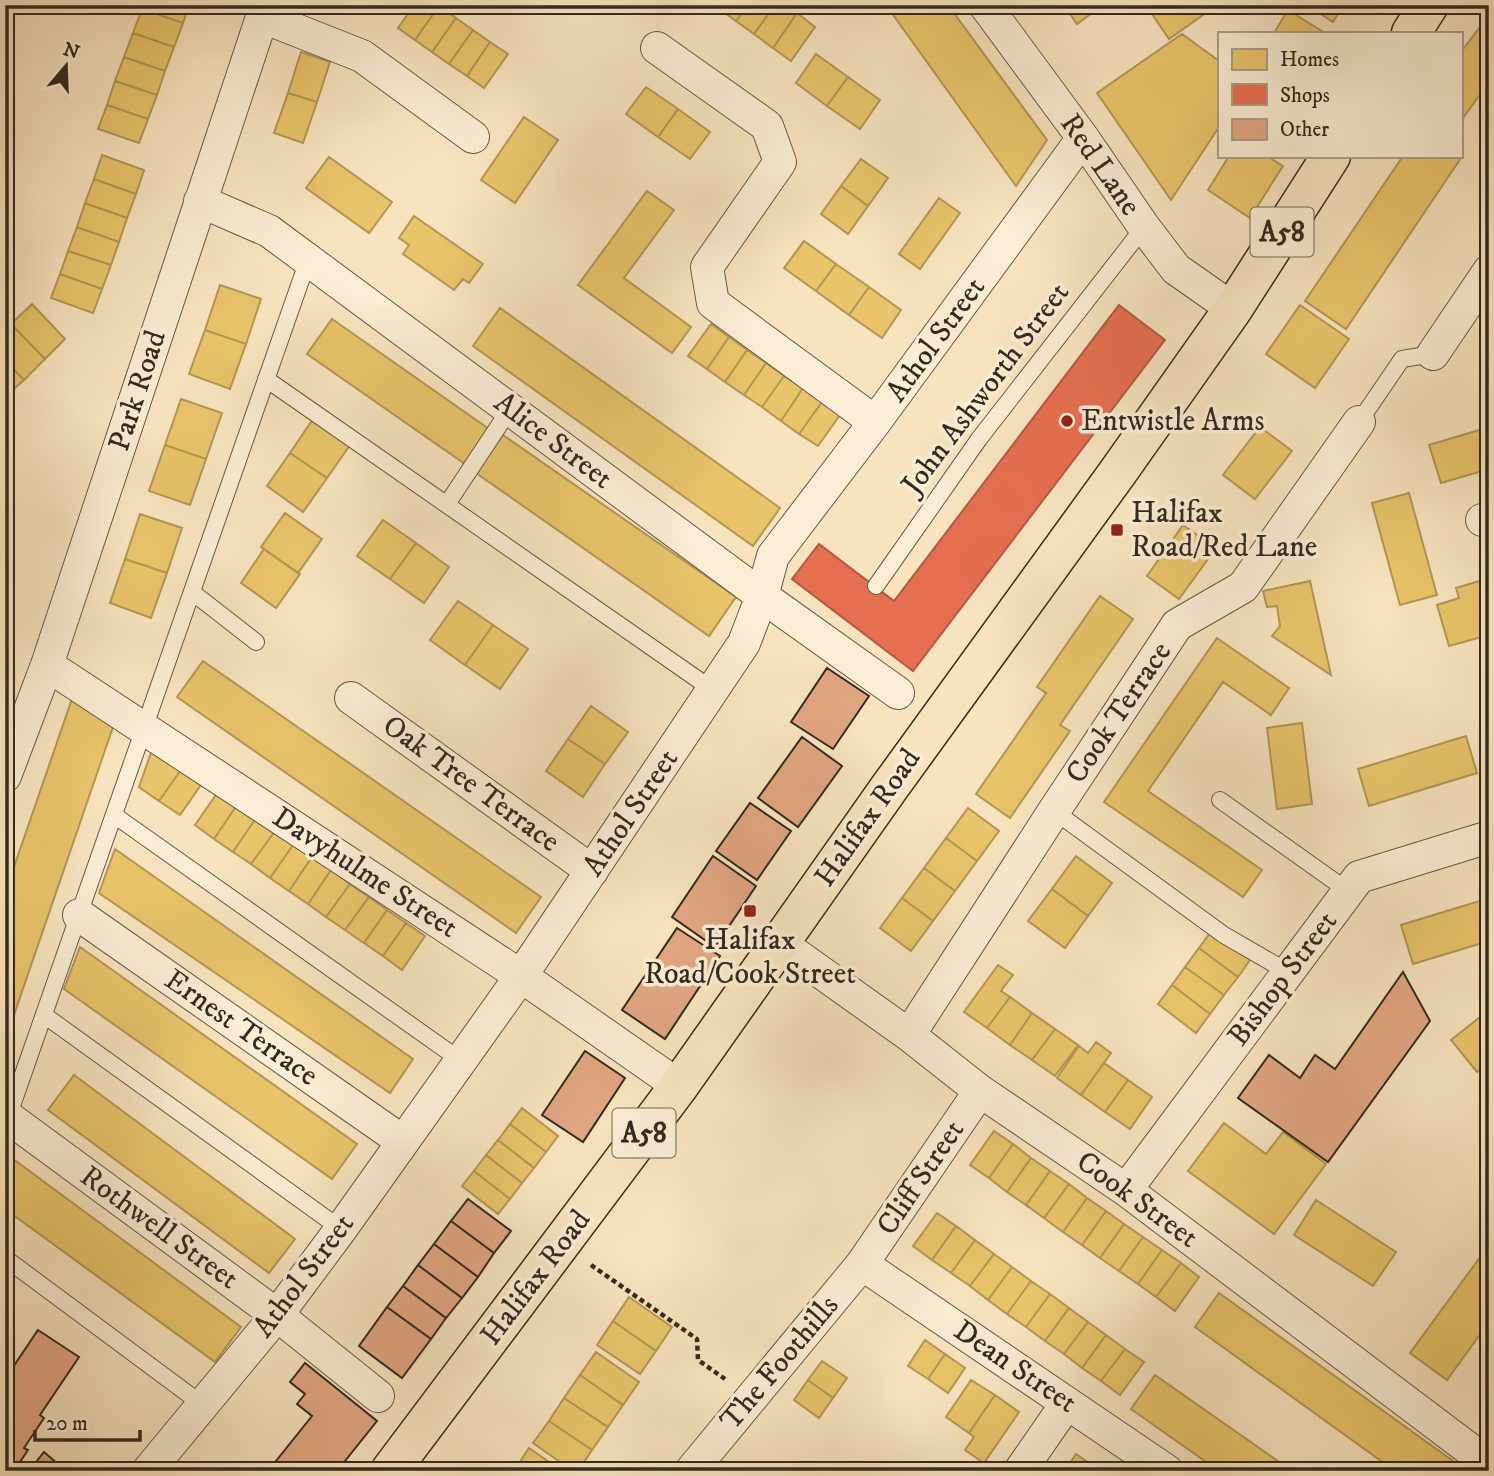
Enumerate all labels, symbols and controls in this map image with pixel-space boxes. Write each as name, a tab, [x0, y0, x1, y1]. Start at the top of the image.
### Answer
north arrow	[32, 32, 102, 102]
legend	[1218, 32, 1462, 158]
text: N	[60, 38, 83, 65]
text: Homes	[1280, 47, 1339, 73]
text: Shops	[1280, 83, 1330, 109]
street label: Red Lane	[1052, 107, 1148, 223]
text: Other	[1280, 117, 1329, 143]
road number: A58	[1250, 208, 1314, 256]
street label: Athol Street	[878, 270, 994, 410]
street label: John Ashworth Street	[892, 276, 1078, 505]
street label: Park Road	[101, 326, 175, 456]
street label: Alice Street	[487, 385, 619, 497]
place label: Entwistle Arms	[1081, 403, 1264, 440]
marker: Entwistle Arms	[1059, 413, 1075, 429]
place label: Halifax Road/Red Lane	[1131, 495, 1317, 566]
marker: Halifax Road/Red Lane	[1109, 522, 1125, 538]
street label: Cook Terrace	[1058, 635, 1180, 791]
street label: Oak Tree Terrace	[375, 707, 567, 861]
street label: Athol Street	[575, 742, 687, 884]
street label: Halifax Road	[807, 742, 929, 894]
street label: Davyhulme Street	[265, 799, 465, 947]
marker: Halifax Road/Cook Street	[742, 903, 758, 919]
street label: Bishop Street	[1220, 904, 1346, 1054]
place label: Halifax Road/Cook Street	[644, 922, 856, 993]
street label: Ernest Terrace	[157, 962, 325, 1094]
road number: A58	[612, 1108, 676, 1158]
street label: Cliff Street	[869, 1113, 973, 1243]
street label: Cook Street	[1069, 1144, 1205, 1256]
street label: Rothwell Street	[73, 1158, 245, 1298]
street label: Halifax Road	[473, 1203, 599, 1353]
street label: Athol Street	[246, 1207, 362, 1345]
street label: The Foothills	[713, 1288, 847, 1438]
street label: Dean Street	[946, 1312, 1084, 1422]
scale bar	[35, 1399, 140, 1443]
text: 20 m	[46, 1411, 88, 1437]

